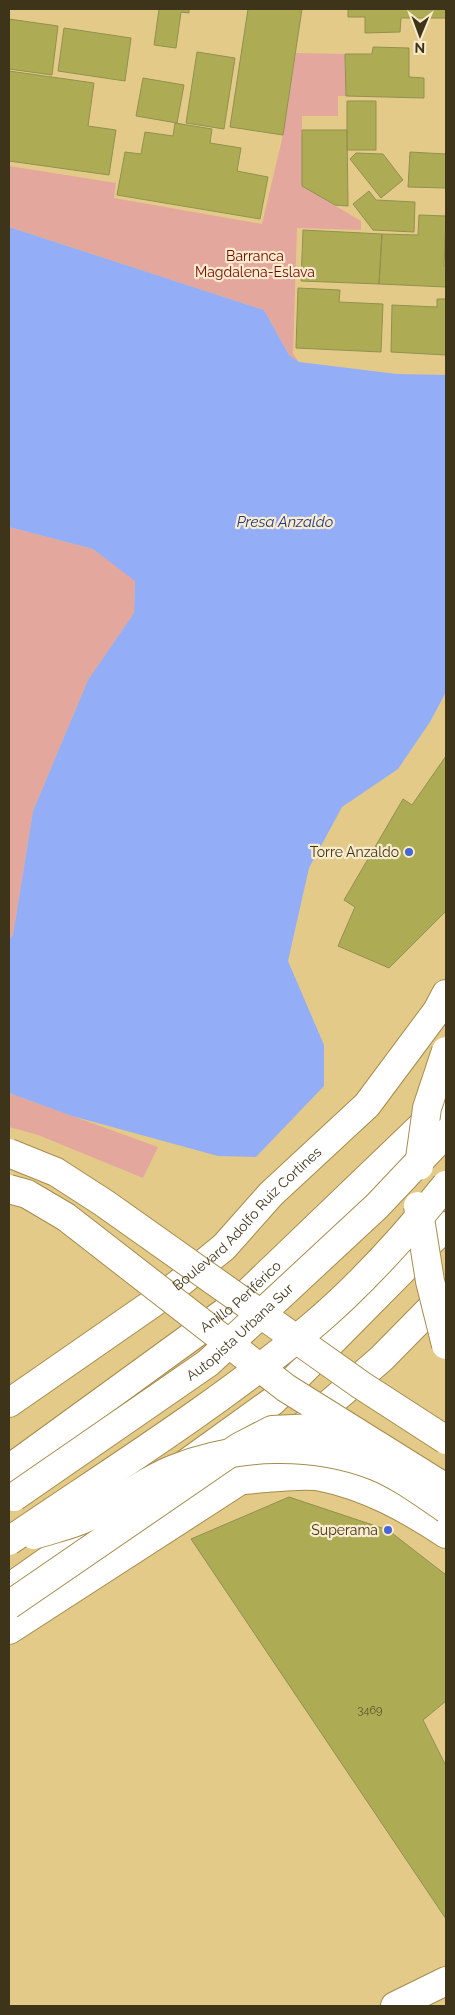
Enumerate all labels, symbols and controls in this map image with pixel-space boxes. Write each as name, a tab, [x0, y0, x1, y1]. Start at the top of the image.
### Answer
north arrow	[395, 10, 445, 60]
text: N	[414, 40, 425, 56]
park label: Barranca Magdalena-Eslava	[195, 248, 315, 280]
water label: Presa Anzaldo	[237, 513, 333, 531]
place label: Torre Anzaldo	[310, 844, 399, 860]
marker: Torre Anzaldo	[403, 846, 415, 858]
street label: Boulevard Adolfo Ruiz Cortines	[169, 1143, 325, 1294]
street label: Anillo Periférico	[197, 1257, 284, 1335]
street label: Autopista Urbana Sur	[183, 1280, 296, 1384]
place label: Superama	[311, 1522, 378, 1538]
marker: Superama	[382, 1524, 394, 1536]
house number: 3469	[358, 1704, 382, 1717]

